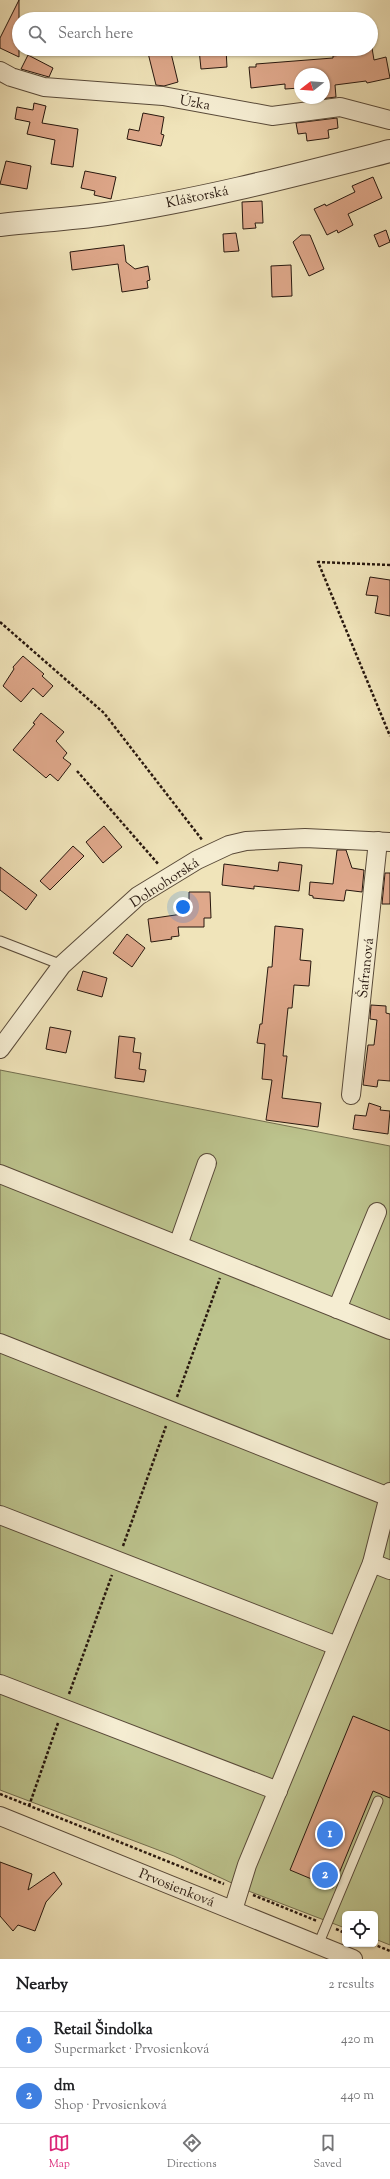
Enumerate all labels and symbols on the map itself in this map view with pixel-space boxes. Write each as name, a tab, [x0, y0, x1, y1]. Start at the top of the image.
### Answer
north arrow	[294, 68, 330, 104]
street label: Úzka	[178, 91, 212, 117]
street label: Kláštorská	[164, 181, 231, 214]
street label: Dolnohorská	[127, 854, 204, 914]
your location	[173, 897, 193, 917]
street label: Šafranová	[354, 937, 380, 999]
pin: 1	[317, 1819, 343, 1849]
pin: 2	[312, 1860, 338, 1890]
street label: Prvosienková	[135, 1865, 218, 1913]

